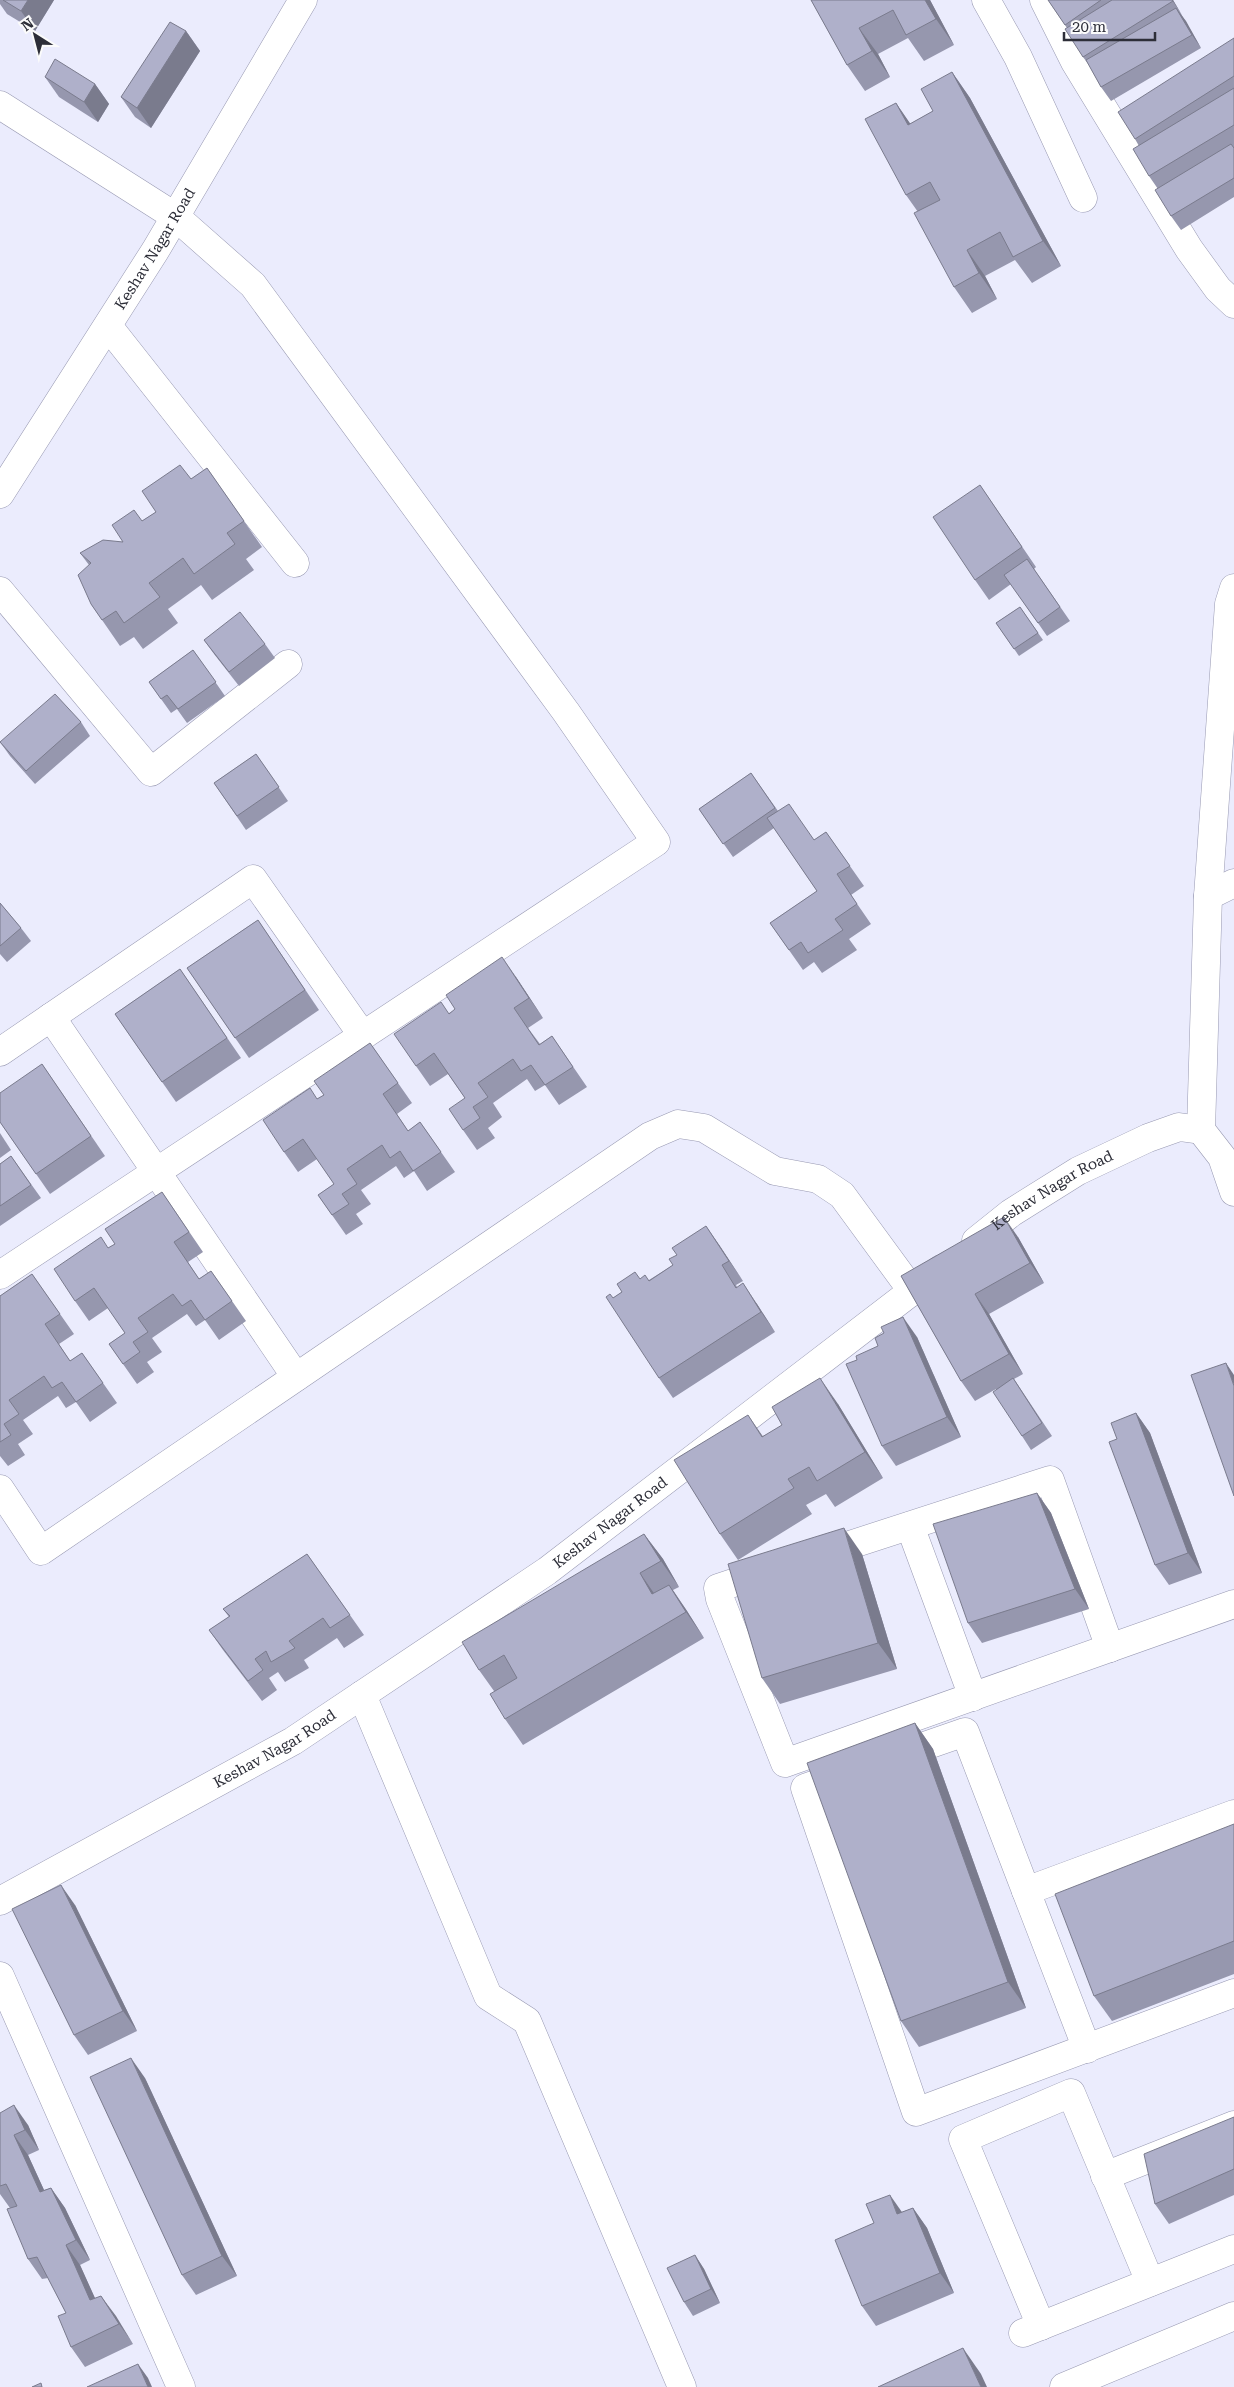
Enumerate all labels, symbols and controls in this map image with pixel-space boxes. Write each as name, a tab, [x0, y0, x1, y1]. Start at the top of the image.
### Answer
north arrow	[10, 10, 60, 60]
scale bar	[1064, 10, 1155, 42]
text: N	[18, 15, 37, 34]
text: 20 m	[1072, 18, 1107, 36]
street label: Keshav Nagar Road	[111, 185, 199, 313]
street label: Keshav Nagar Road	[988, 1147, 1116, 1234]
street label: Keshav Nagar Road	[549, 1473, 671, 1572]
street label: Keshav Nagar Road	[210, 1706, 340, 1792]

